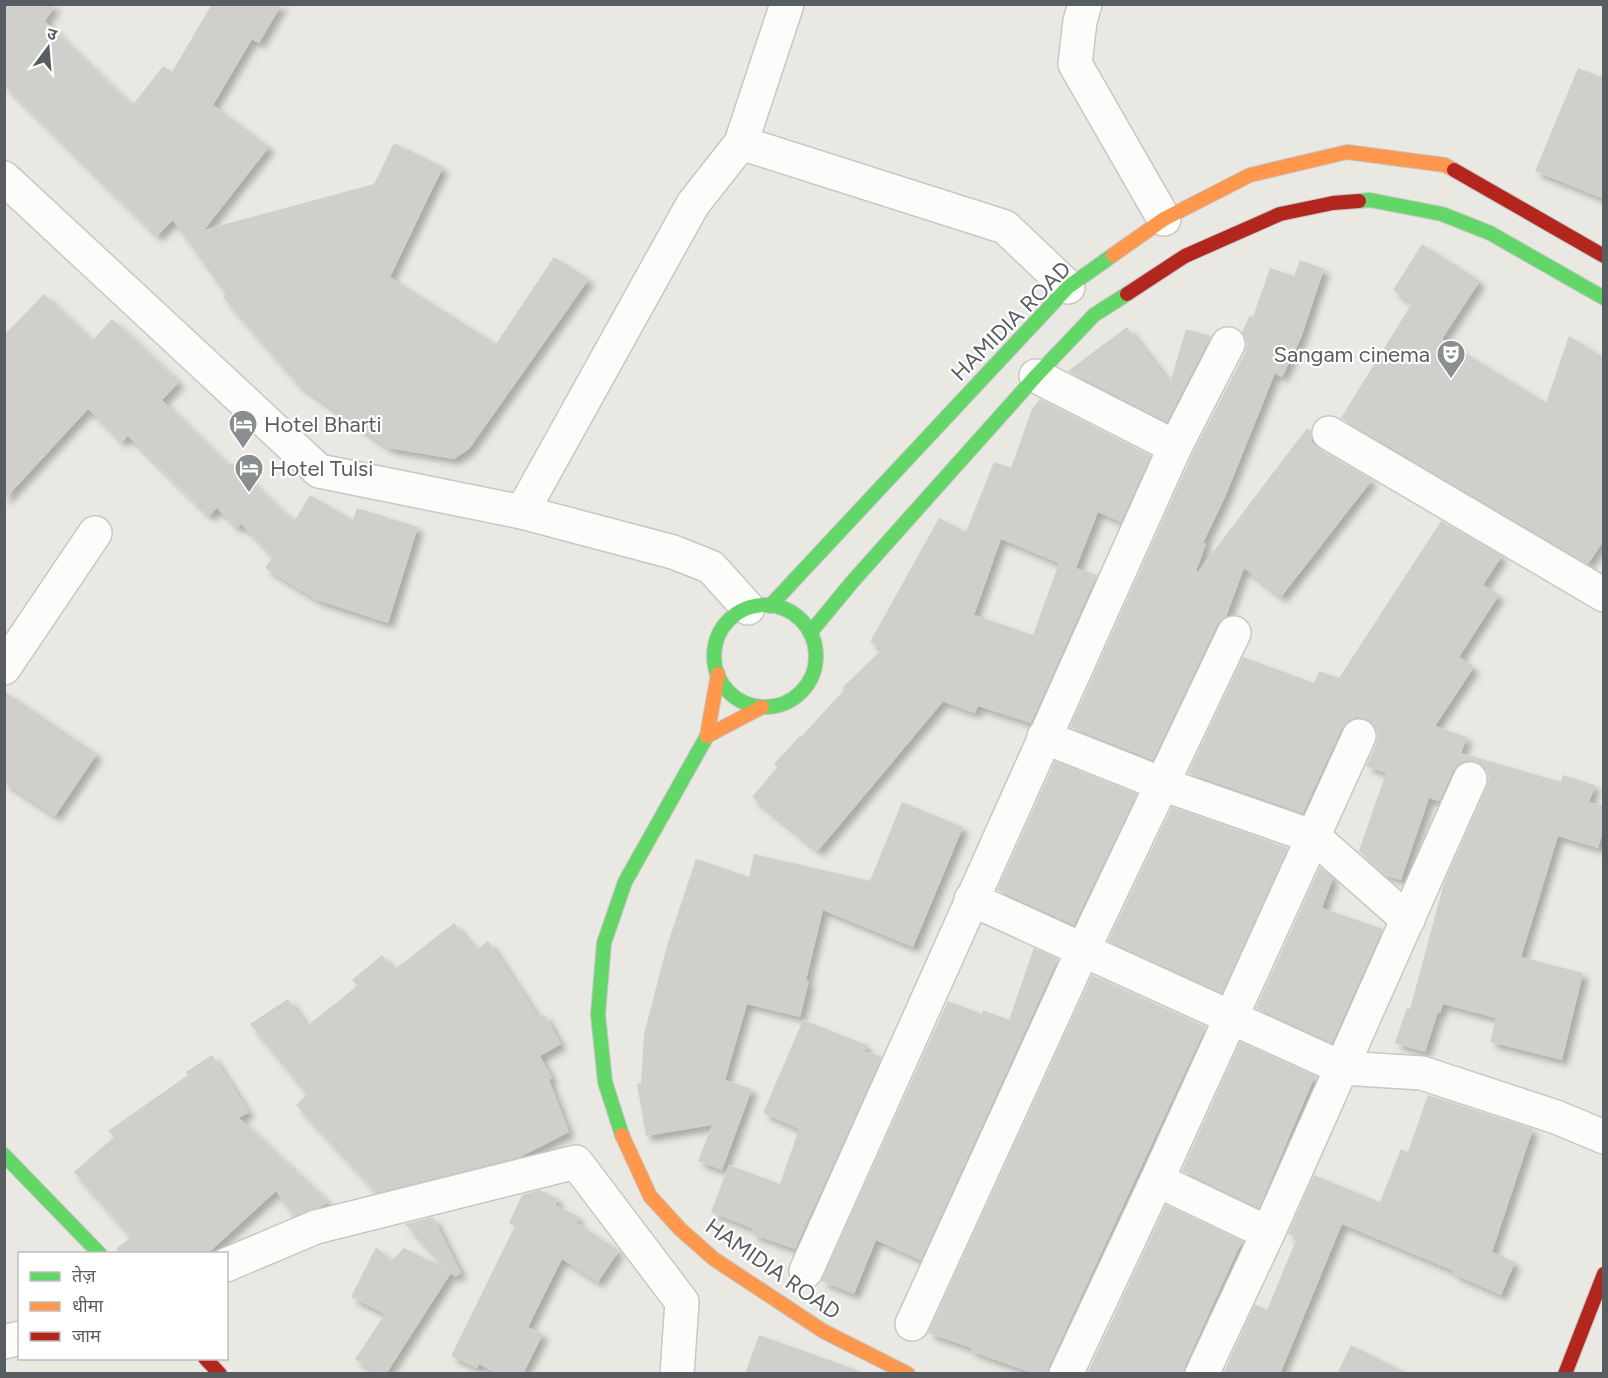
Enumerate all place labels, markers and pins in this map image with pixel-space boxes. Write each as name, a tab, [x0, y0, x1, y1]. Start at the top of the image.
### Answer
theatre icon: Sangam cinema	[1435, 338, 1467, 380]
place label: Sangam cinema	[1273, 341, 1430, 368]
hotel icon: Hotel Bharti	[227, 408, 259, 450]
place label: Hotel Bharti	[264, 411, 382, 438]
hotel icon: Hotel Tulsi	[233, 452, 265, 494]
place label: Hotel Tulsi	[270, 455, 373, 482]

